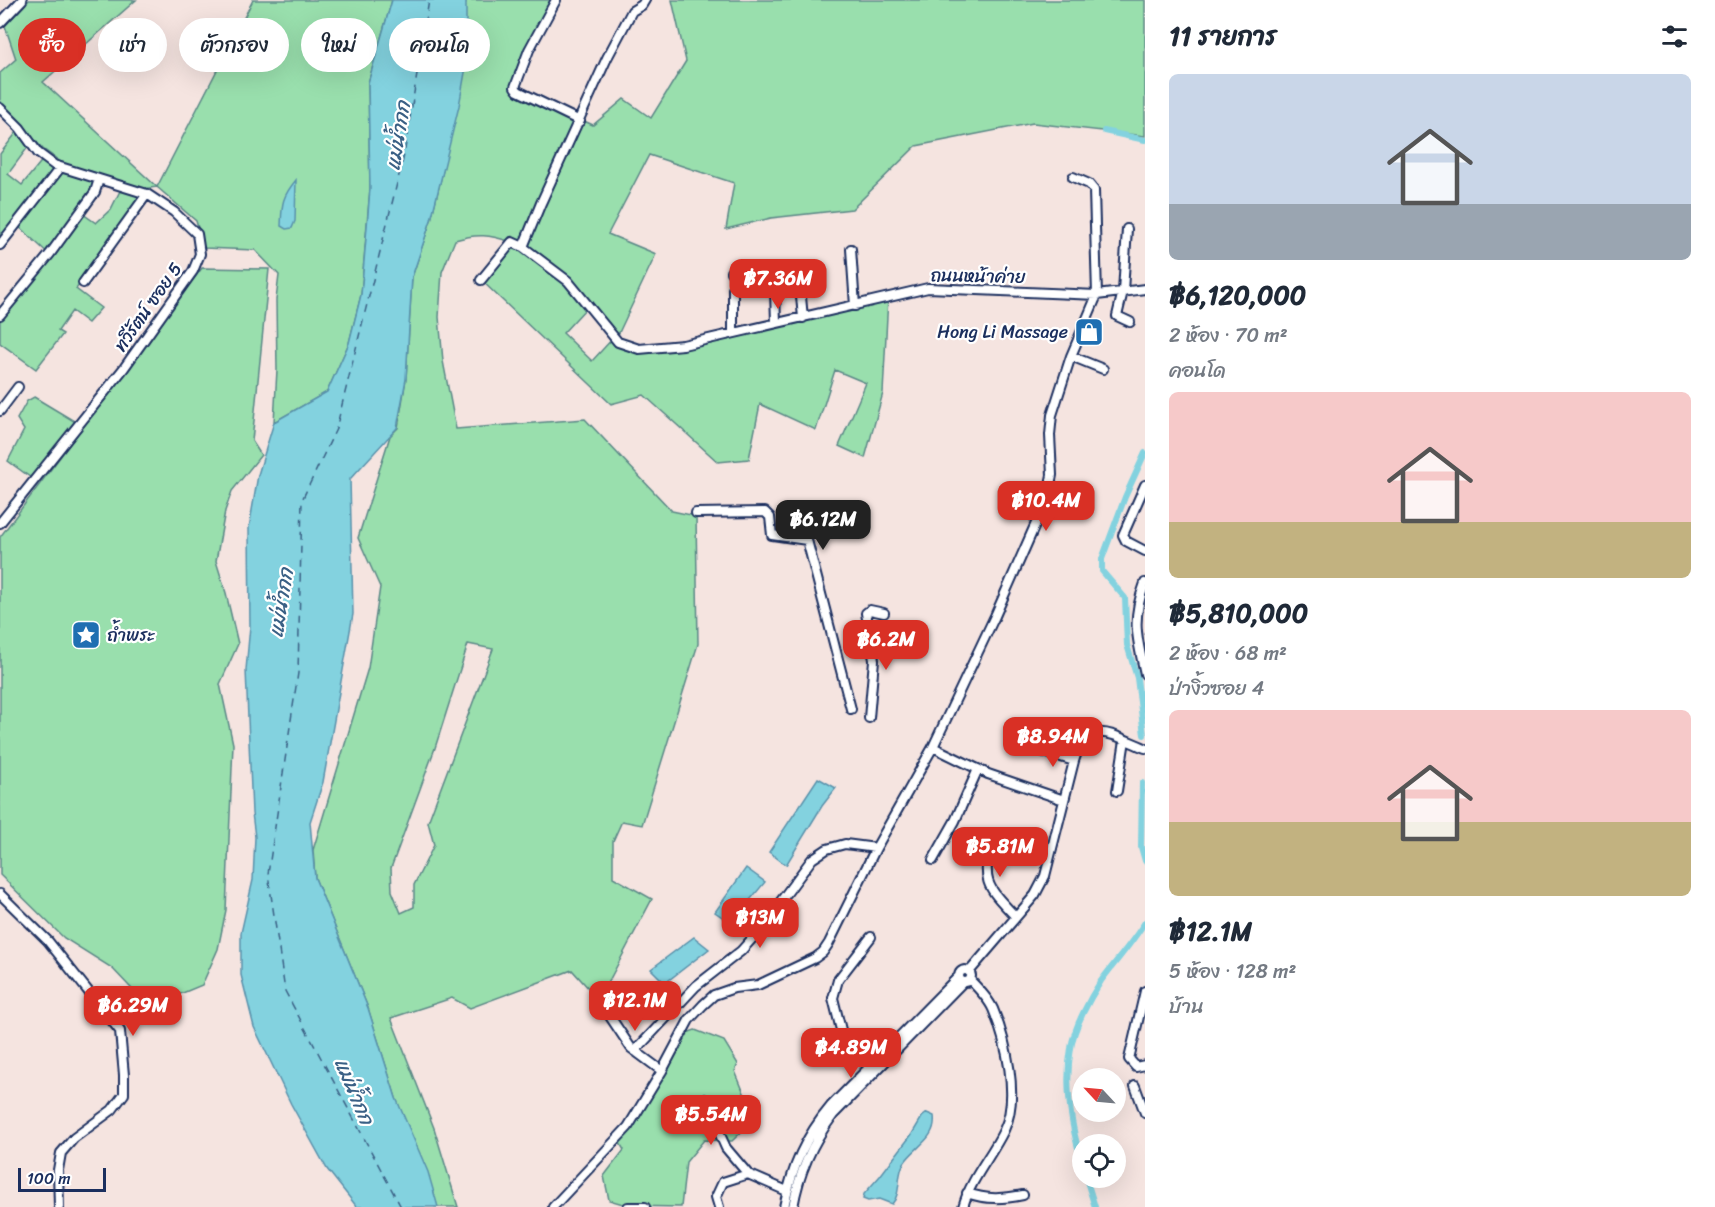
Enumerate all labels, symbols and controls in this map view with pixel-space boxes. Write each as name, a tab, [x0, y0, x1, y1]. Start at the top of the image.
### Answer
text: 11 รายการ	[1169, 13, 1277, 59]
chip: ซื้อ	[18, 18, 86, 72]
chip: เช่า	[98, 18, 167, 72]
chip: ตัวกรอง	[179, 18, 289, 72]
chip: ใหม่	[301, 18, 377, 72]
chip: คอนโด	[389, 18, 490, 72]
icon: filters	[1658, 20, 1691, 53]
water label: แม่น้ำกก	[375, 97, 421, 173]
icon: home	[1376, 113, 1484, 221]
street label: ทวีรัตน์ ซอย 5	[105, 255, 191, 359]
pin: ฿7.36M	[729, 259, 827, 310]
street label: ถนนหน้าค่าย	[930, 259, 1026, 293]
text: ฿7.36M	[744, 261, 812, 296]
text: ฿6,120,000	[1169, 272, 1306, 318]
place label: Hong Li Massage	[937, 316, 1068, 348]
shop icon: Hong Li Massage	[1073, 316, 1105, 348]
text: 2 ห้อง · 70 m²	[1169, 318, 1288, 353]
text: คอนโด	[1169, 353, 1226, 388]
icon: home	[1376, 431, 1484, 539]
pin: ฿10.4M	[997, 481, 1095, 532]
text: ฿10.4M	[1012, 483, 1080, 518]
pin: ฿6.12M	[774, 500, 872, 551]
text: ฿6.12M	[790, 502, 856, 537]
water label: แม่น้ำกก	[258, 564, 304, 640]
text: ฿5,810,000	[1169, 590, 1308, 636]
place icon: ถ้ำพระ	[70, 619, 102, 651]
place label: ถ้ำพระ	[107, 619, 155, 651]
pin: ฿6.2M	[844, 620, 928, 671]
text: ฿6.2M	[857, 622, 915, 657]
text: 2 ห้อง · 68 m²	[1169, 636, 1287, 671]
text: ป่างิ้วซอย 4	[1169, 671, 1264, 706]
pin: ฿8.94M	[1004, 717, 1102, 768]
text: ฿8.94M	[1017, 719, 1089, 754]
icon: home	[1376, 749, 1484, 857]
pin: ฿5.81M	[951, 827, 1049, 878]
text: ฿5.81M	[966, 829, 1034, 864]
pin: ฿13M	[724, 898, 796, 949]
text: ฿13M	[736, 900, 784, 935]
text: ฿12.1M	[1169, 908, 1252, 954]
text: 5 ห้อง · 128 m²	[1169, 954, 1296, 989]
pin: ฿12.1M	[586, 981, 684, 1032]
text: ฿12.1M	[603, 983, 667, 1018]
pin: ฿6.29M	[84, 986, 182, 1037]
text: ฿6.29M	[98, 988, 168, 1023]
text: บ้าน	[1169, 989, 1204, 1024]
pin: ฿4.89M	[802, 1028, 900, 1079]
text: ฿4.89M	[815, 1030, 887, 1065]
water label: แม่น้ำกก	[324, 1052, 385, 1132]
north arrow	[1072, 1068, 1126, 1122]
map controls	[1072, 1068, 1126, 1188]
pin: ฿5.54M	[662, 1095, 760, 1146]
text: ฿5.54M	[675, 1097, 747, 1132]
button: locate	[1072, 1134, 1126, 1188]
text: 100 m	[27, 1164, 71, 1193]
scale bar	[18, 1165, 106, 1192]

